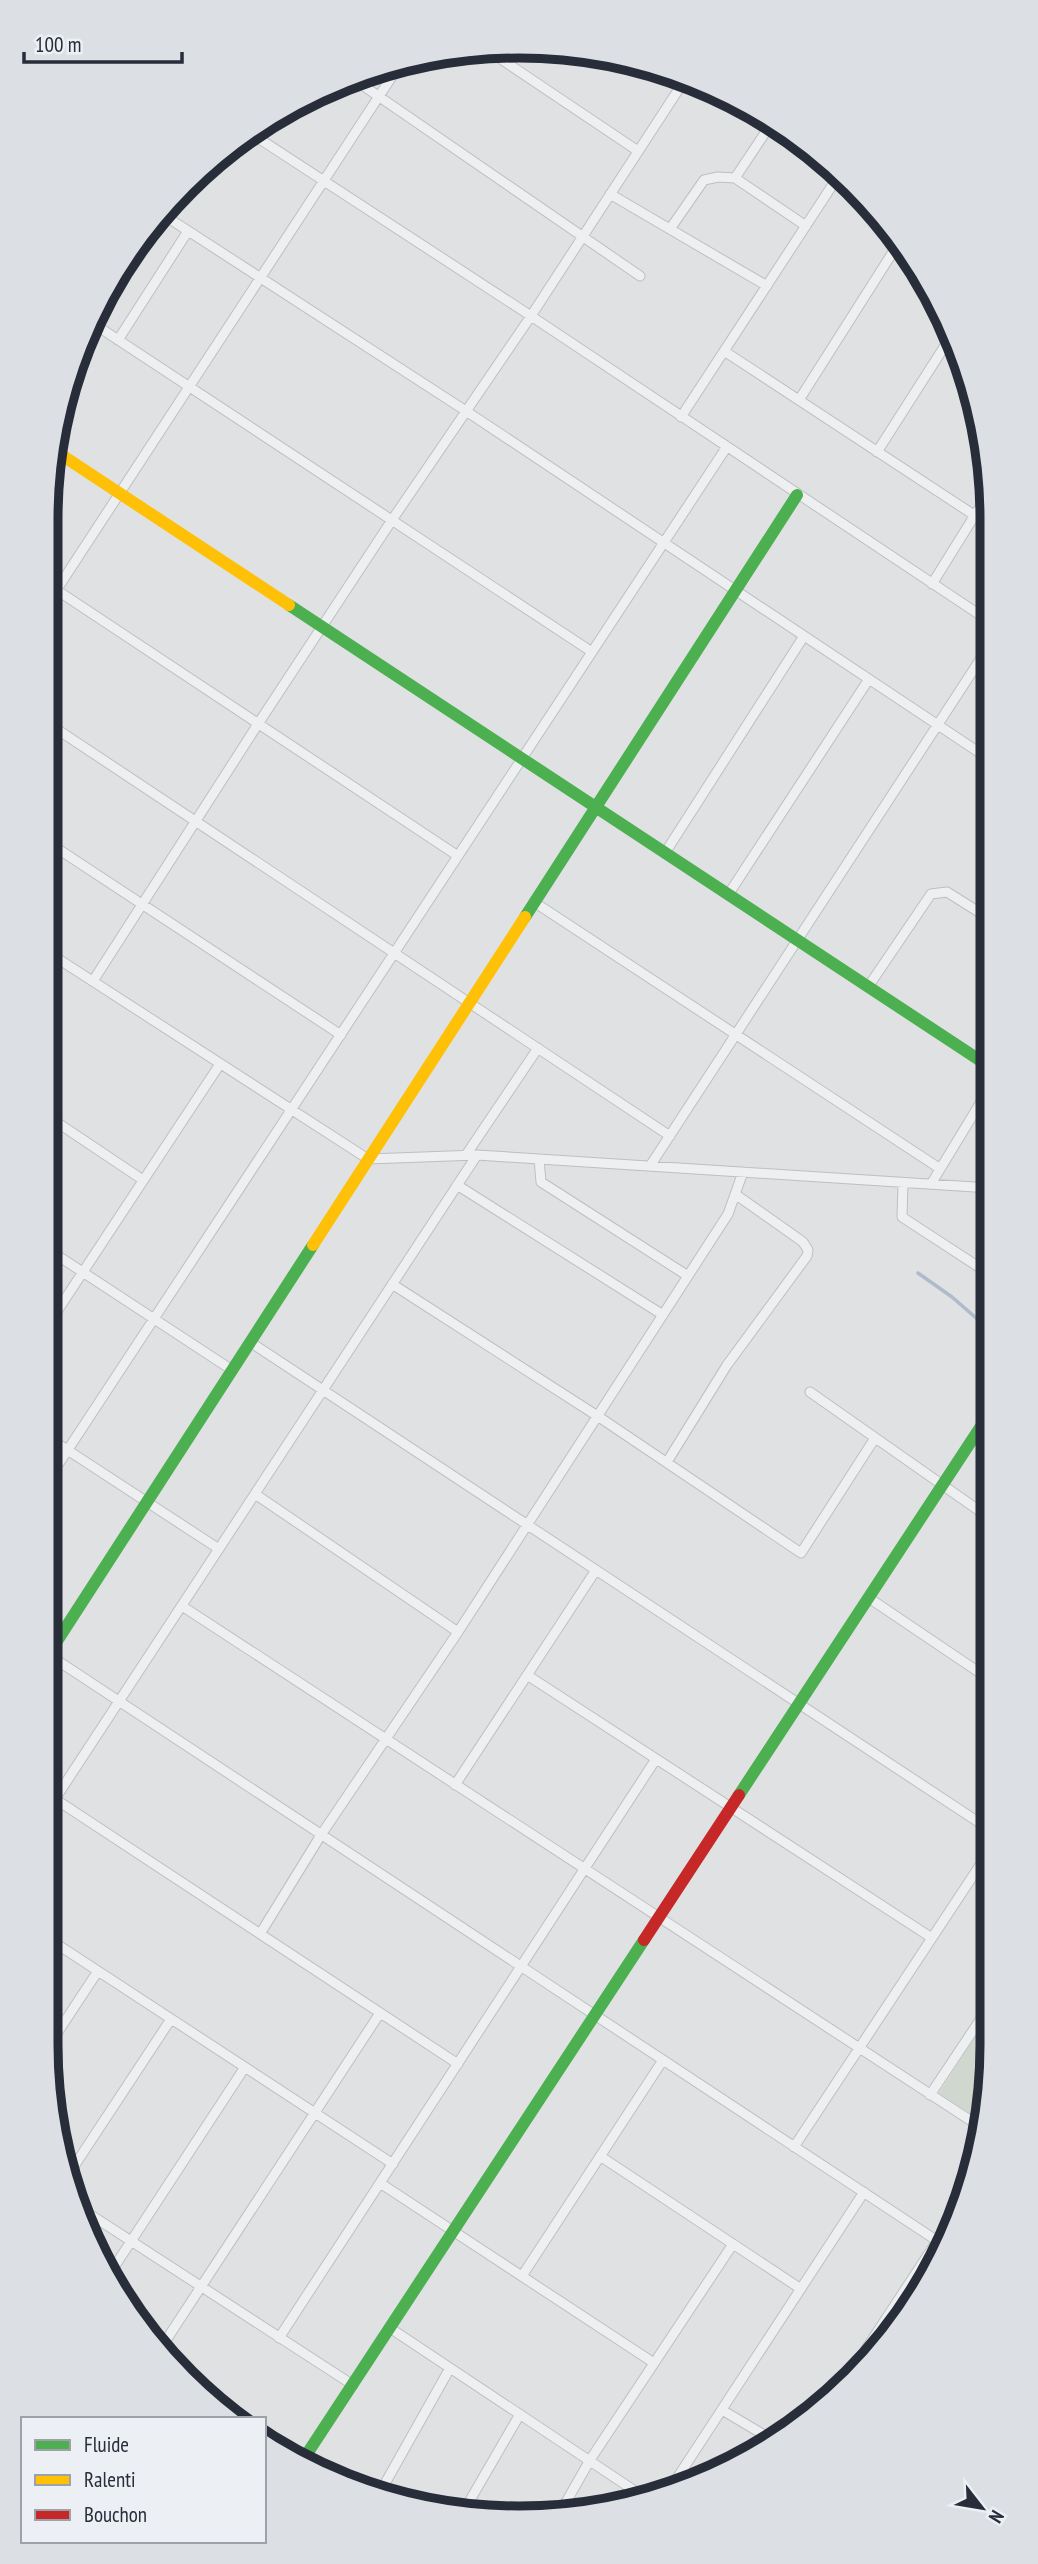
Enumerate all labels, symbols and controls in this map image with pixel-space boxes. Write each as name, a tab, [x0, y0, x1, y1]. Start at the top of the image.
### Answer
scale bar	[24, 21, 182, 65]
text: 100 m	[35, 31, 81, 58]
legend	[21, 2417, 266, 2543]
text: Fluide	[84, 2431, 129, 2458]
text: Ralenti	[84, 2466, 136, 2493]
north arrow	[947, 2473, 1017, 2543]
text: Bouchon	[84, 2501, 147, 2528]
text: N	[984, 2506, 1010, 2527]

